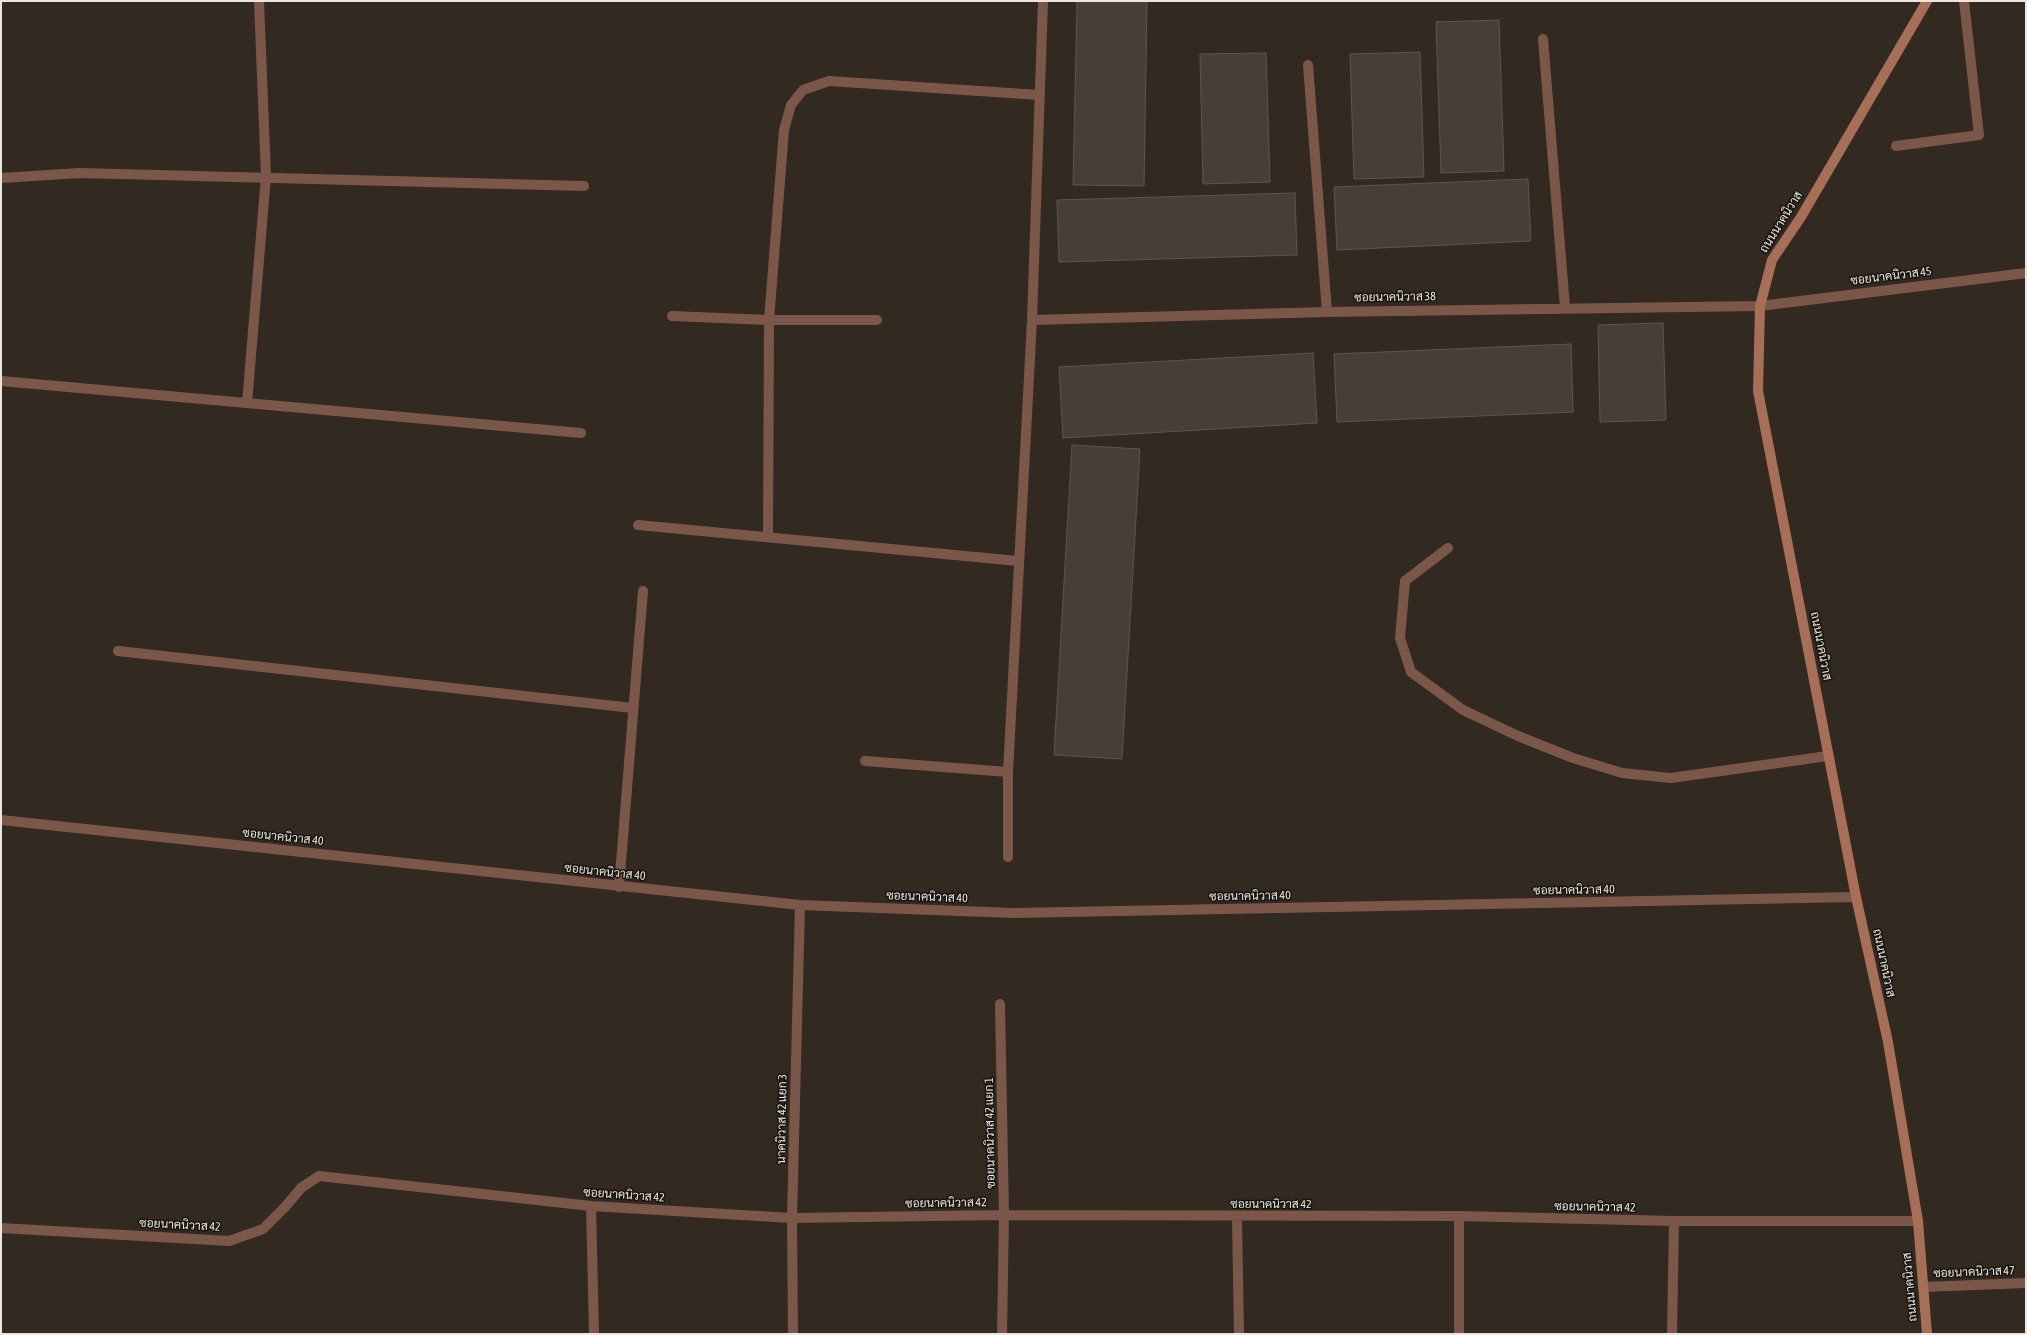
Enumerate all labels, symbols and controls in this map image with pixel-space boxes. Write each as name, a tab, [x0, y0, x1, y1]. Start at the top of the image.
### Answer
street label: ถนนนาคนิวาส	[1756, 189, 1806, 255]
street label: ซอยนาคนิวาส 45	[1850, 264, 1932, 288]
street label: ซอยนาคนิวาส 38	[1354, 289, 1436, 305]
street label: ถนนนาคนิวาส	[1807, 611, 1835, 681]
street label: ซอยนาคนิวาส 40	[242, 826, 324, 848]
street label: ซอยนาคนิวาส 40	[564, 861, 646, 883]
street label: ซอยนาคนิวาส 40	[1533, 882, 1615, 898]
street label: ซอยนาคนิวาส 40	[886, 888, 968, 906]
street label: ซอยนาคนิวาส 40	[1209, 888, 1291, 904]
street label: ถนนนาคนิวาส	[1870, 927, 1898, 999]
street label: นาคนิวาส 42 แยก 3	[774, 1074, 790, 1164]
street label: ซอยนาคนิวาส 42 แยก 1	[982, 1077, 998, 1189]
street label: ซอยนาคนิวาส 42	[583, 1185, 665, 1205]
street label: ซอยนาคนิวาส 42	[905, 1195, 987, 1211]
street label: ซอยนาคนิวาส 42	[1230, 1197, 1312, 1211]
street label: ซอยนาคนิวาส 42	[1554, 1199, 1636, 1215]
street label: ซอยนาคนิวาส 42	[139, 1216, 221, 1234]
street label: ถนนนาคนิวาส	[1900, 1252, 1920, 1322]
street label: ซอยนาคนิวาส 47	[1933, 1263, 2015, 1281]

